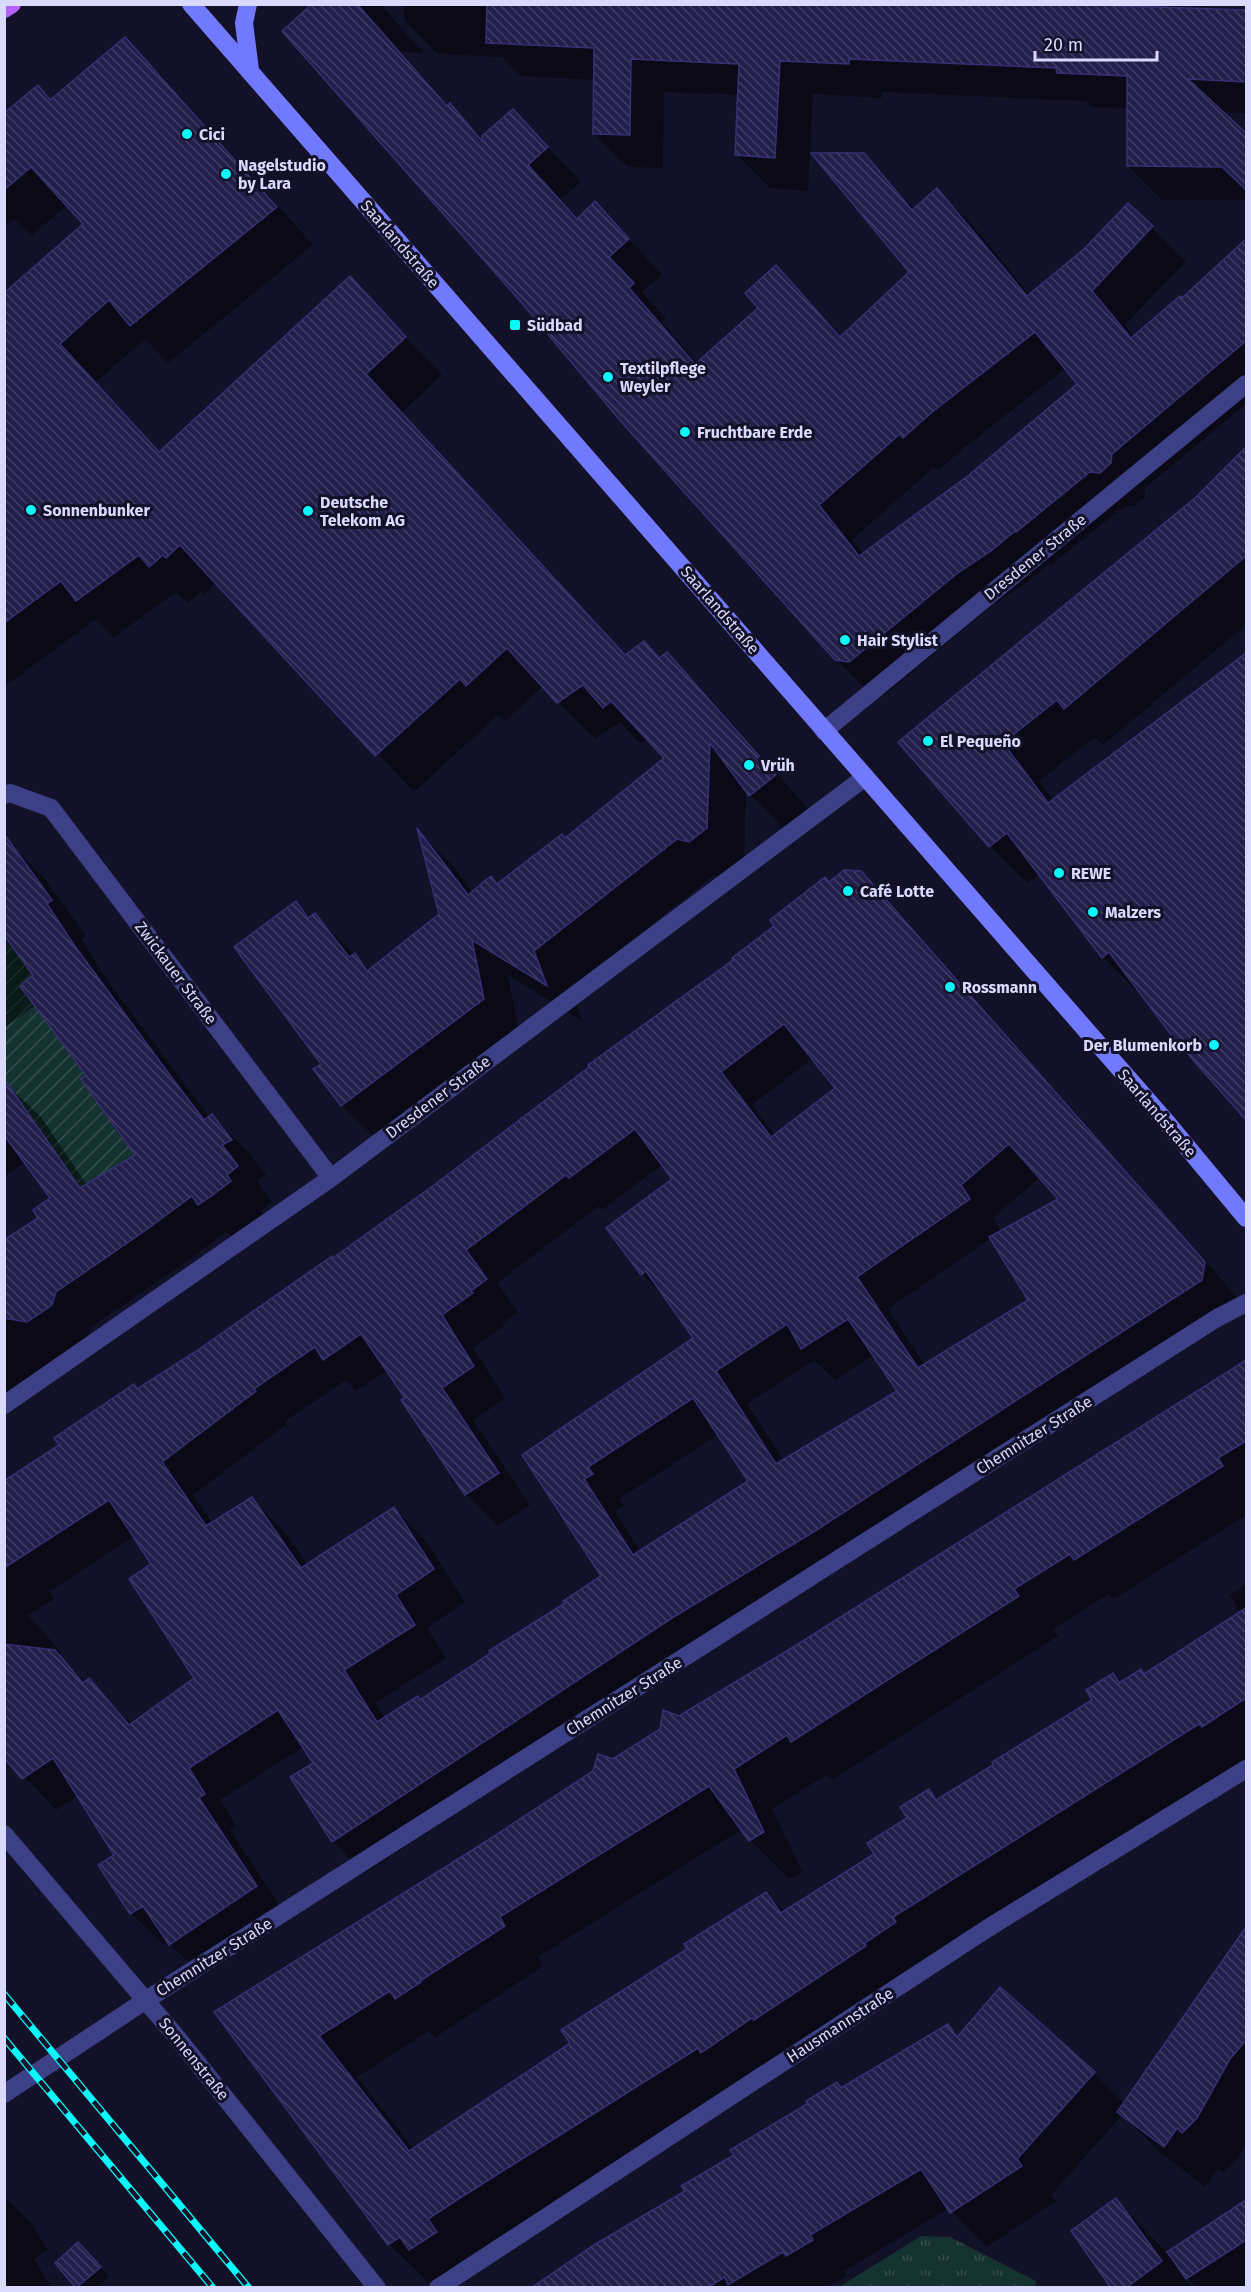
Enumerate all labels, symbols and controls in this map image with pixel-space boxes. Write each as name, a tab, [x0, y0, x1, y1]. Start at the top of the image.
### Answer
scale bar	[1035, 24, 1156, 62]
text: 20 m	[1044, 34, 1083, 56]
place label: Cici	[199, 125, 225, 144]
marker: Cici	[180, 127, 194, 141]
place label: Nagelstudio by Lara	[238, 156, 326, 193]
marker: Nagelstudio by Lara	[219, 167, 233, 181]
street label: Saarlandstraße	[357, 196, 443, 292]
place label: Südbad	[527, 316, 583, 335]
marker: Südbad	[508, 318, 522, 332]
place label: Textilpflege Weyler	[620, 359, 706, 396]
marker: Textilpflege Weyler	[601, 370, 615, 384]
place label: Fruchtbare Erde	[697, 423, 812, 442]
marker: Fruchtbare Erde	[678, 425, 692, 439]
place label: Deutsche Telekom AG	[320, 493, 405, 530]
place label: Sonnenbunker	[43, 501, 150, 520]
marker: Sonnenbunker	[24, 503, 38, 517]
marker: Deutsche Telekom AG	[301, 504, 315, 518]
street label: Dresdener Straße	[980, 510, 1090, 604]
street label: Saarlandstraße	[677, 562, 763, 658]
place label: Hair Stylist	[857, 631, 939, 650]
marker: Hair Stylist	[838, 633, 852, 647]
place label: El Pequeño	[940, 732, 1021, 751]
marker: El Pequeño	[921, 734, 935, 748]
place label: Vrüh	[760, 756, 795, 775]
marker: Vrüh	[742, 758, 756, 772]
place label: REWE	[1071, 864, 1111, 883]
marker: REWE	[1052, 866, 1066, 880]
place label: Café Lotte	[860, 882, 934, 901]
marker: Café Lotte	[841, 884, 855, 898]
place label: Malzers	[1105, 903, 1161, 922]
marker: Malzers	[1086, 905, 1100, 919]
street label: Zwickauer Straße	[131, 918, 221, 1028]
place label: Rossmann	[962, 978, 1037, 997]
marker: Rossmann	[943, 980, 957, 994]
place label: Der Blumenkorb	[1083, 1036, 1202, 1055]
marker: Der Blumenkorb	[1207, 1038, 1221, 1052]
street label: Dresdener Straße	[382, 1051, 494, 1143]
street label: Saarlandstraße	[1114, 1065, 1200, 1161]
street label: Chemnitzer Straße	[972, 1392, 1096, 1478]
street label: Chemnitzer Straße	[562, 1653, 686, 1739]
street label: Chemnitzer Straße	[152, 1914, 276, 2000]
street label: Hausmannstraße	[783, 1983, 897, 2067]
street label: Sonnenstraße	[155, 2014, 233, 2104]

